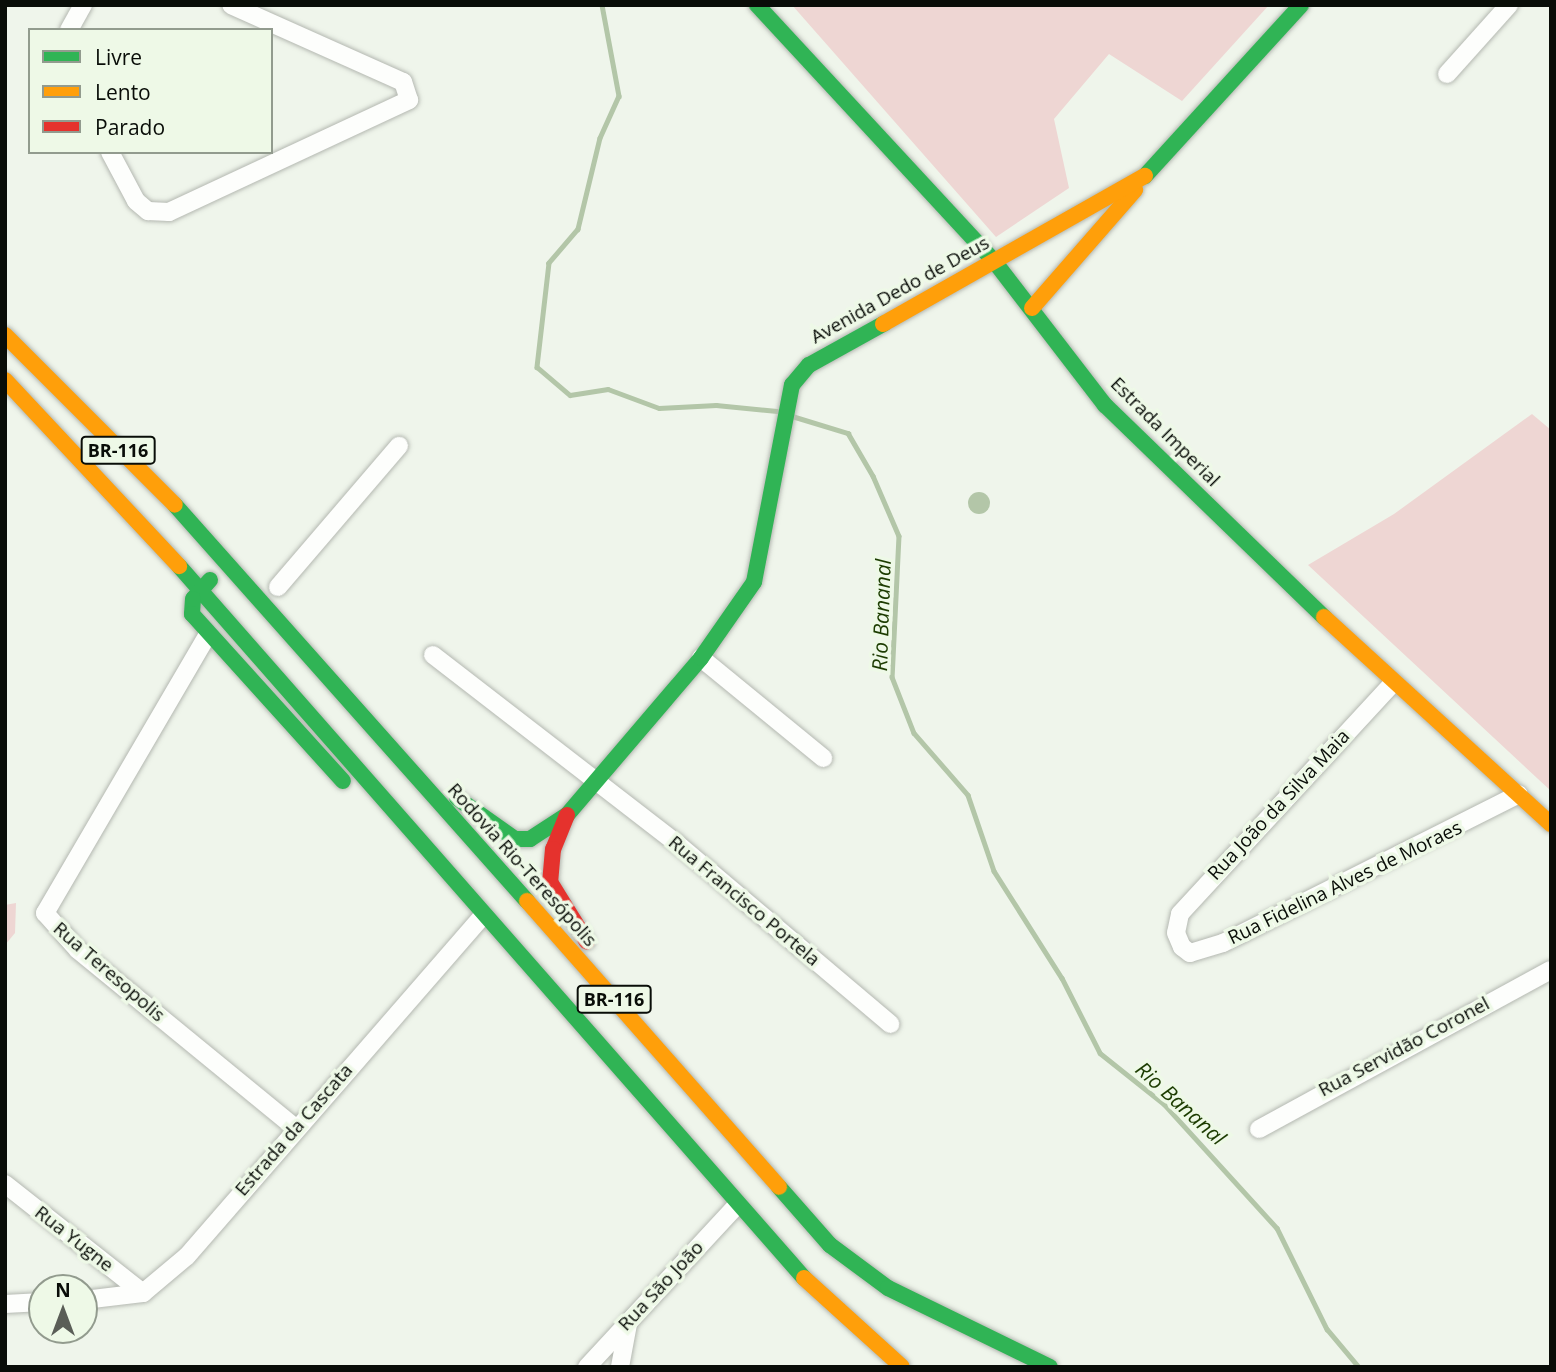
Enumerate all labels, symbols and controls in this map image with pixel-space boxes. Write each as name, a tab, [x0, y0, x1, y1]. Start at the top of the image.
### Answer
legend	[28, 28, 273, 154]
text: Livre	[95, 43, 142, 71]
text: Lento	[95, 78, 151, 106]
text: Parado	[95, 113, 165, 141]
street label: Avenida Dedo de Deus	[807, 231, 993, 349]
street label: Estrada Imperial	[1106, 373, 1224, 491]
road number: BR-116	[80, 436, 156, 464]
water label: Rio Bananal	[866, 558, 896, 672]
street label: Rua João da Silva Maia	[1203, 725, 1355, 885]
street label: Rodovia Rio-Teresópolis	[443, 779, 601, 951]
street label: Rua Fidelina Alves de Moraes	[1224, 816, 1466, 950]
street label: Rua Francisco Portela	[664, 831, 824, 971]
street label: Rua Teresopolis	[48, 917, 170, 1027]
road number: BR-116	[576, 984, 652, 1014]
street label: Rua Servidão Coronel	[1315, 992, 1493, 1102]
water label: Rio Bananal	[1131, 1056, 1231, 1150]
street label: Estrada da Cascata	[230, 1059, 358, 1201]
street label: Rua Yugne	[30, 1201, 118, 1277]
street label: Rua São João	[614, 1236, 708, 1336]
north arrow	[28, 1274, 98, 1344]
text: N	[55, 1277, 71, 1303]

